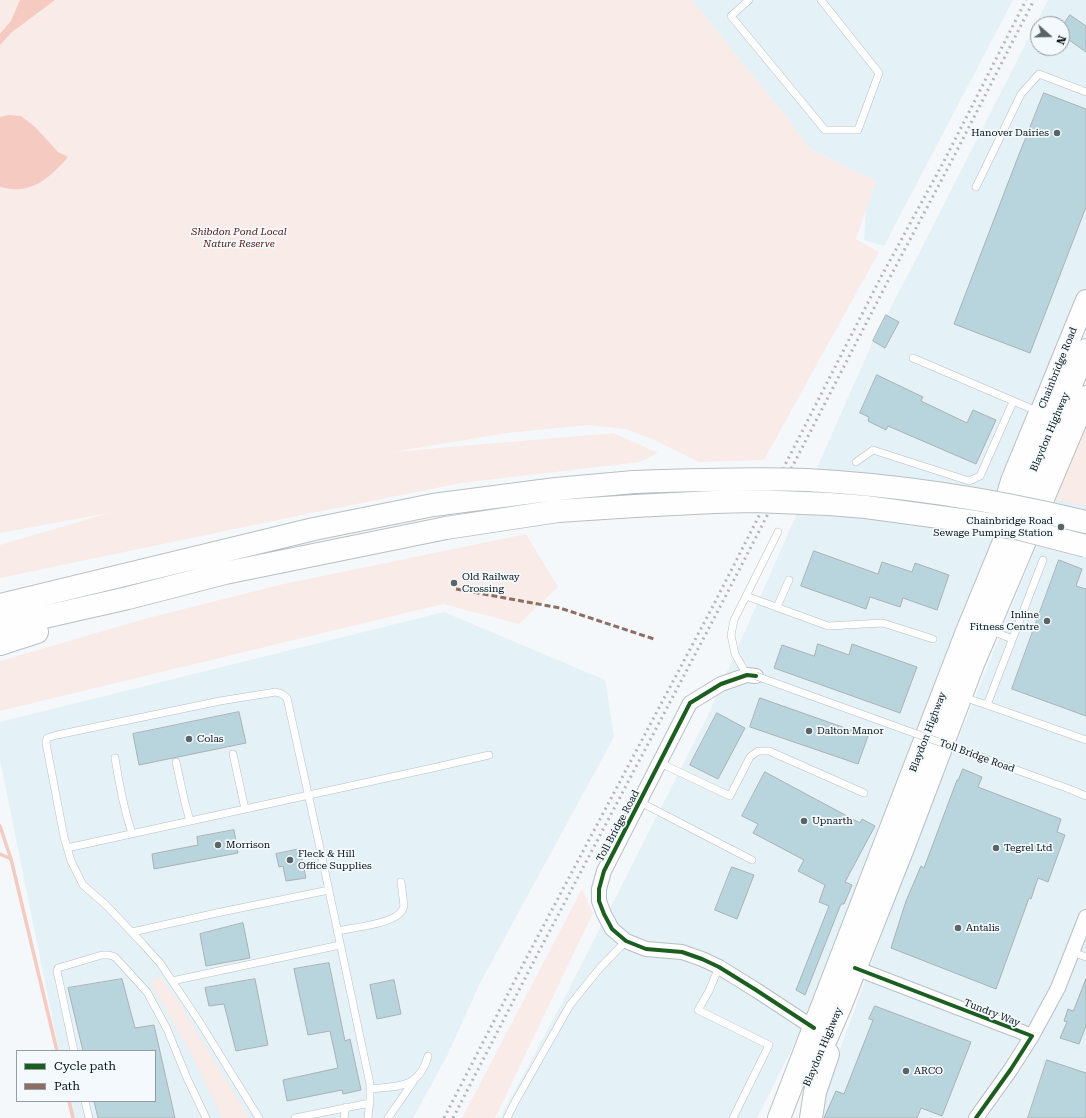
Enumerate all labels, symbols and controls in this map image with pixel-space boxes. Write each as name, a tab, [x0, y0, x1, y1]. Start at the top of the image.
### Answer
north arrow	[1030, 16, 1070, 56]
text: N	[1053, 34, 1068, 46]
place label: Hanover Dairies	[971, 127, 1049, 139]
marker: Hanover Dairies	[1052, 128, 1062, 138]
park label: Shibdon Pond Local Nature Reserve	[191, 226, 287, 250]
street label: Chainbridge Road	[1036, 326, 1080, 410]
street label: Blaydon Highway	[1028, 391, 1072, 473]
place label: Chainbridge Road Sewage Pumping Station	[933, 515, 1053, 538]
marker: Chainbridge Road Sewage Pumping Station	[1056, 522, 1066, 532]
place label: Old Railway Crossing	[462, 571, 520, 594]
marker: Old Railway Crossing	[449, 578, 459, 588]
place label: Inline Fitness Centre	[970, 609, 1039, 632]
marker: Inline Fitness Centre	[1042, 616, 1052, 626]
street label: Blaydon Highway	[907, 690, 949, 774]
place label: Dalton Manor	[817, 725, 884, 737]
marker: Dalton Manor	[804, 726, 814, 736]
place label: Colas	[197, 733, 224, 745]
marker: Colas	[184, 734, 194, 744]
street label: Toll Bridge Road	[938, 737, 1016, 775]
street label: Toll Bridge Road	[594, 788, 642, 864]
place label: Upnarth	[812, 815, 853, 827]
marker: Upnarth	[799, 816, 809, 826]
place label: Morrison	[226, 839, 270, 851]
marker: Morrison	[213, 840, 223, 850]
place label: Tegrel Ltd	[1004, 842, 1052, 854]
marker: Tegrel Ltd	[991, 843, 1001, 853]
place label: Fleck & Hill Office Supplies	[298, 848, 372, 872]
marker: Fleck & Hill Office Supplies	[285, 855, 295, 865]
place label: Antalis	[966, 922, 1000, 934]
marker: Antalis	[953, 923, 963, 933]
street label: Tundry Way	[962, 997, 1022, 1029]
street label: Blaydon Highway	[801, 1006, 845, 1088]
legend	[16, 1050, 156, 1102]
text: Cycle path	[54, 1059, 116, 1073]
place label: ARCO	[914, 1065, 943, 1077]
marker: ARCO	[901, 1066, 911, 1076]
text: Path	[54, 1079, 80, 1093]

